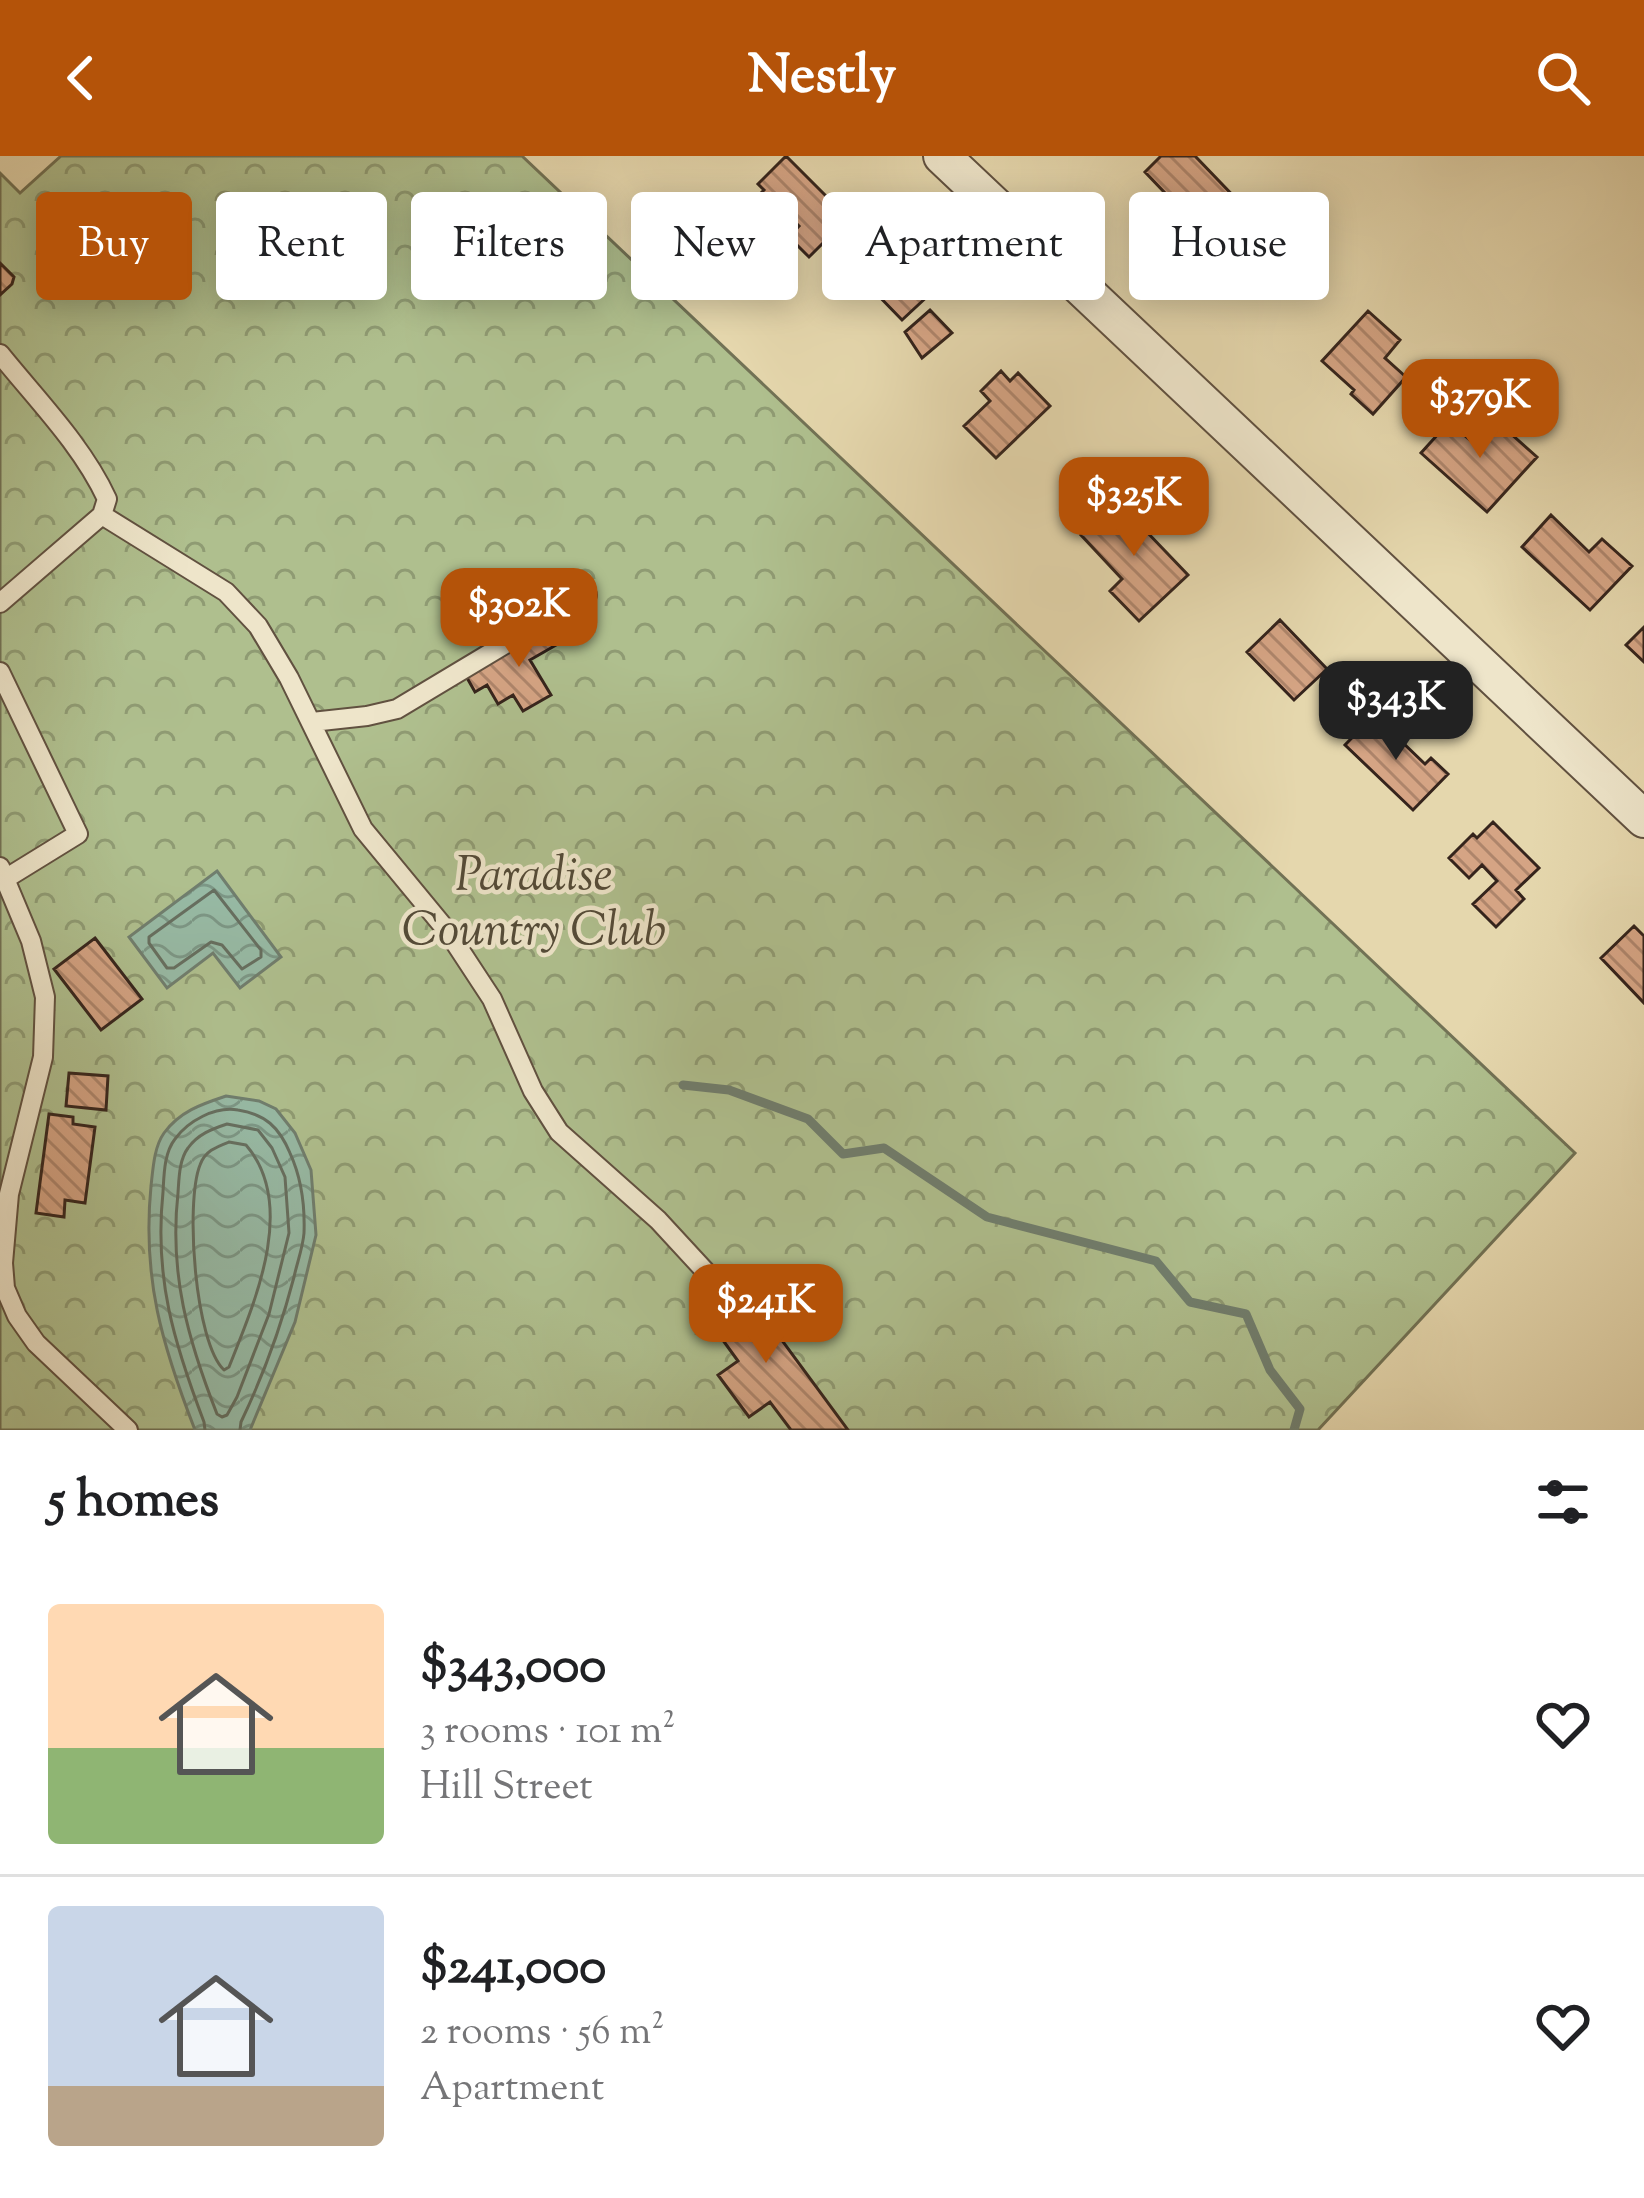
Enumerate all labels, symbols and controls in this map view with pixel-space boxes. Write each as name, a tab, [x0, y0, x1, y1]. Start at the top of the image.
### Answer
text: Nestly	[748, 39, 896, 117]
icon: back	[48, 45, 114, 111]
icon: search	[1530, 45, 1596, 111]
chip: Buy	[36, 192, 192, 300]
chip: Rent	[216, 192, 387, 300]
chip: Filters	[411, 192, 607, 300]
chip: New	[631, 192, 798, 300]
chip: Apartment	[822, 192, 1105, 300]
chip: House	[1129, 192, 1329, 300]
pin: $379K	[1396, 359, 1564, 461]
text: $379K	[1429, 370, 1531, 426]
pin: $325K	[1050, 457, 1218, 559]
text: $325K	[1086, 468, 1182, 524]
pin: $302K	[435, 568, 603, 670]
text: $302K	[468, 579, 570, 635]
pin: $343K	[1312, 661, 1480, 763]
text: $343K	[1346, 672, 1446, 728]
park label: Paradise Country Club	[402, 843, 666, 967]
pin: $241K	[682, 1264, 850, 1366]
text: $241K	[716, 1275, 816, 1331]
text: 5 homes	[48, 1466, 219, 1539]
icon: filters	[1530, 1469, 1596, 1535]
text: $343,000	[420, 1632, 606, 1705]
icon: home	[144, 1652, 288, 1796]
icon: heart	[1530, 1691, 1596, 1757]
text: 3 rooms · 101 m²	[420, 1705, 675, 1761]
text: Hill Street	[420, 1761, 593, 1817]
text: $241,000	[420, 1933, 606, 2006]
icon: home	[144, 1954, 288, 2098]
icon: heart	[1530, 1993, 1596, 2059]
text: 2 rooms · 56 m²	[420, 2006, 664, 2062]
text: Apartment	[420, 2062, 604, 2118]

